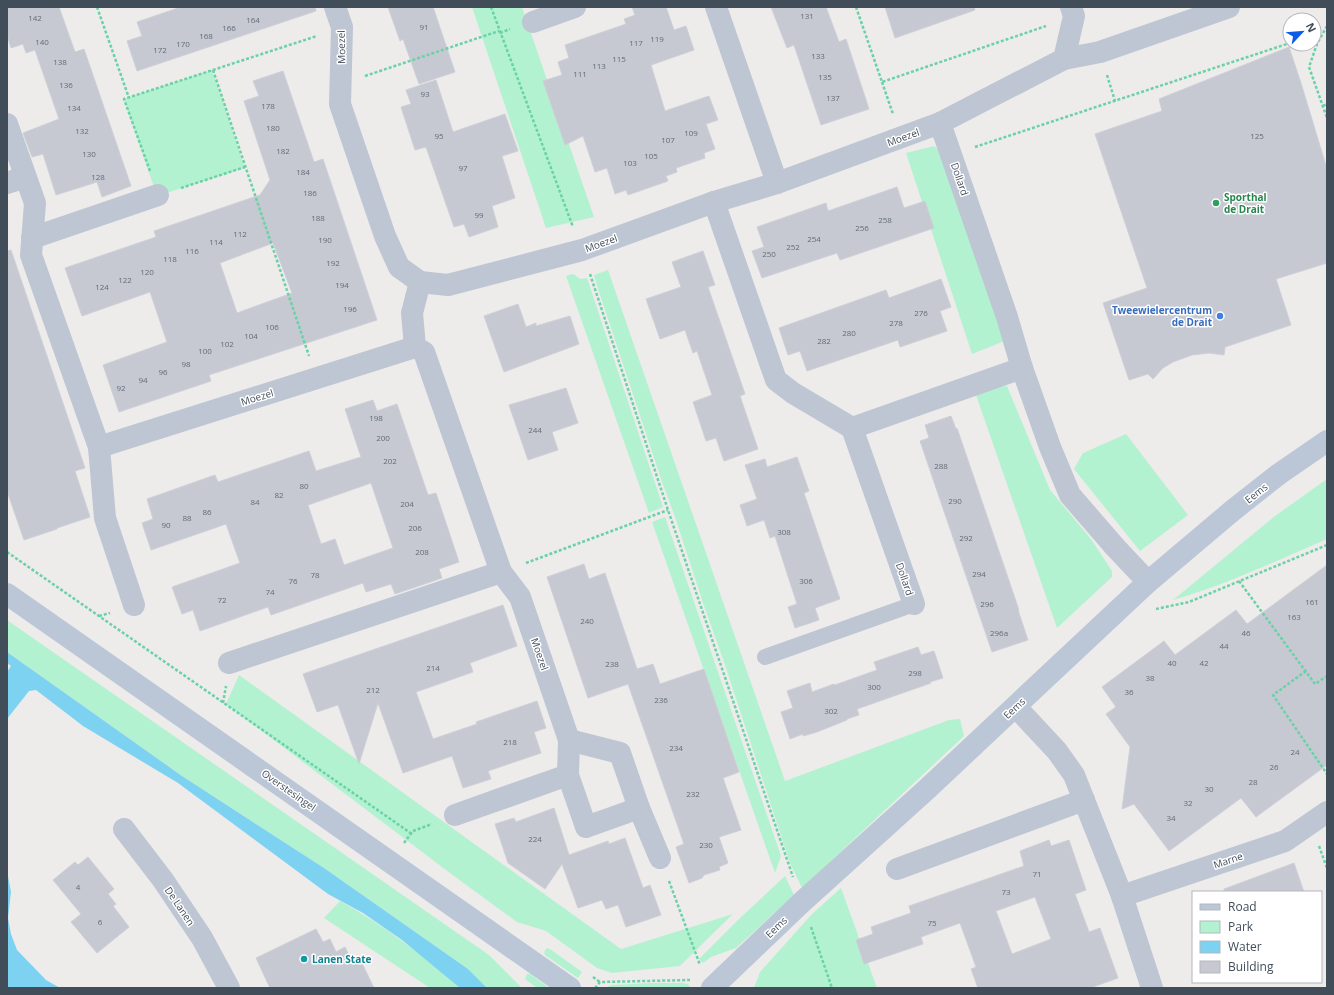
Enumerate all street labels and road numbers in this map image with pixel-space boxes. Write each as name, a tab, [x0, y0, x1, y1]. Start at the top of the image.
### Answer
street label: Moezel	[334, 30, 348, 64]
street label: Moezel	[885, 125, 921, 149]
street label: Dollard	[948, 161, 972, 197]
street label: Moezel	[583, 231, 619, 255]
street label: Moezel	[239, 385, 275, 409]
street label: Eems	[1242, 480, 1270, 506]
street label: Dollard	[893, 561, 917, 597]
street label: Moezel	[528, 636, 552, 672]
street label: Eems	[1000, 694, 1028, 722]
street label: Overstesingel	[259, 766, 319, 814]
street label: Marne	[1211, 848, 1245, 872]
street label: De Lanen	[162, 884, 198, 928]
street label: Eems	[762, 913, 790, 941]

